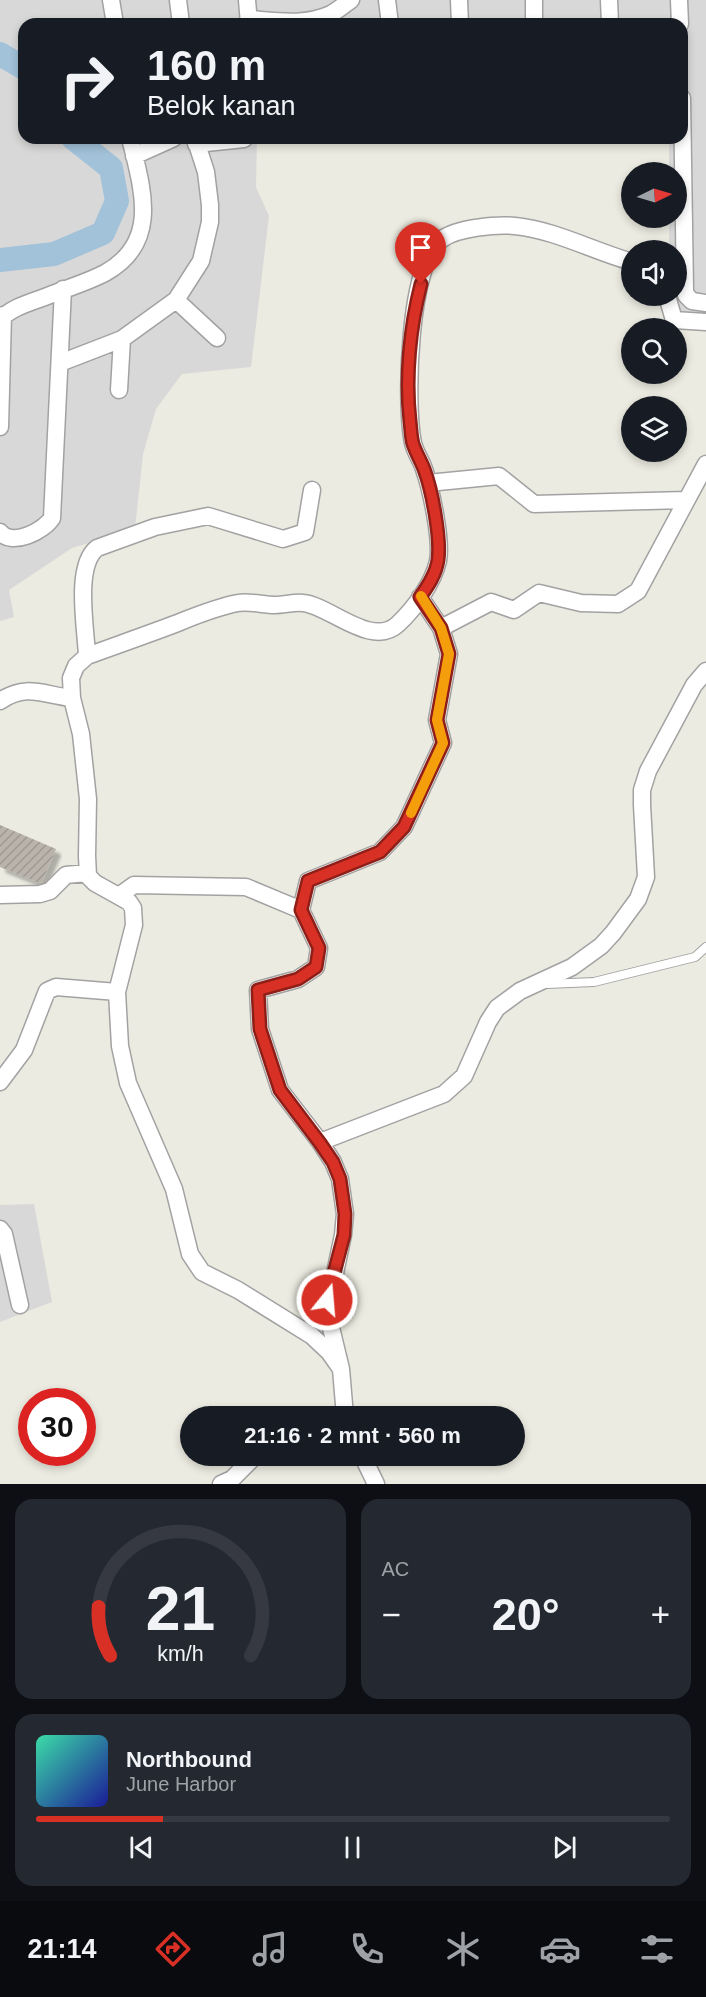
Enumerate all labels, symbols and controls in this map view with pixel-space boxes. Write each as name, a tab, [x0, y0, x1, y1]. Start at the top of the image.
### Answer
icon: right	[48, 42, 126, 120]
text: 160 m	[147, 42, 266, 89]
text: Belok kanan	[147, 91, 296, 121]
north arrow	[621, 162, 687, 228]
map controls	[621, 162, 687, 462]
pin	[395, 222, 446, 284]
icon: arrive	[404, 231, 437, 264]
button: sound	[621, 240, 687, 306]
button: search	[621, 318, 687, 384]
button: layers	[621, 396, 687, 462]
position arrow	[295, 1268, 359, 1332]
speed limit sign: 30	[18, 1388, 96, 1466]
text: 21:16 · 2 mnt · 560 m	[244, 1423, 461, 1448]
text: AC	[382, 1558, 409, 1580]
text: 21	[146, 1574, 215, 1643]
text: 20°	[492, 1589, 560, 1640]
text: −	[382, 1596, 401, 1633]
text: +	[651, 1596, 670, 1633]
text: km/h	[157, 1642, 203, 1666]
text: Northbound	[126, 1747, 252, 1772]
text: June Harbor	[126, 1773, 236, 1795]
icon: previous	[125, 1831, 158, 1864]
icon: pause	[336, 1831, 369, 1864]
icon: next	[548, 1831, 581, 1864]
icon: directions	[152, 1928, 194, 1970]
icon: music	[249, 1928, 291, 1970]
icon: phone	[346, 1928, 388, 1970]
icon: climate	[442, 1928, 484, 1970]
icon: car	[539, 1928, 581, 1970]
icon: filters	[636, 1928, 678, 1970]
text: 21:14	[27, 1934, 97, 1964]

